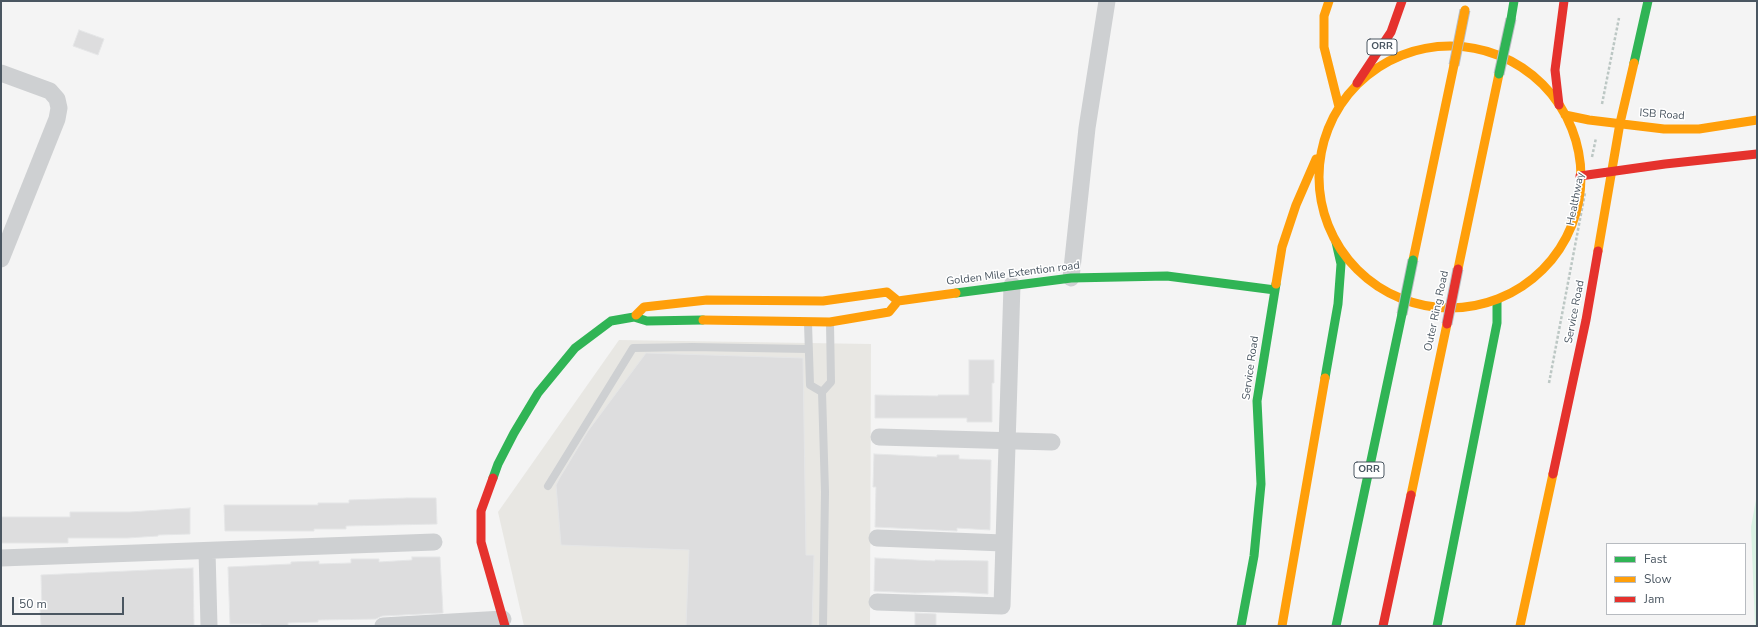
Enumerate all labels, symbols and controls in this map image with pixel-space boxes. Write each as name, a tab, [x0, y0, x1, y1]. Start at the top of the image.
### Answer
road number: ORR	[1367, 39, 1397, 55]
street label: ISB Road	[1639, 107, 1685, 123]
street label: Healthway	[1564, 171, 1588, 227]
street label: Golden Mile Extention road	[946, 259, 1080, 289]
street label: Outer Ring Road	[1422, 270, 1452, 352]
street label: Service Road	[1562, 279, 1588, 345]
street label: Service Road	[1240, 335, 1262, 401]
road number: ORR	[1354, 462, 1384, 478]
legend	[1606, 543, 1746, 615]
text: Fast	[1644, 551, 1667, 567]
text: Slow	[1644, 571, 1672, 587]
scale bar	[14, 589, 126, 615]
text: Jam	[1644, 591, 1665, 607]
text: 50 m	[19, 596, 47, 612]

